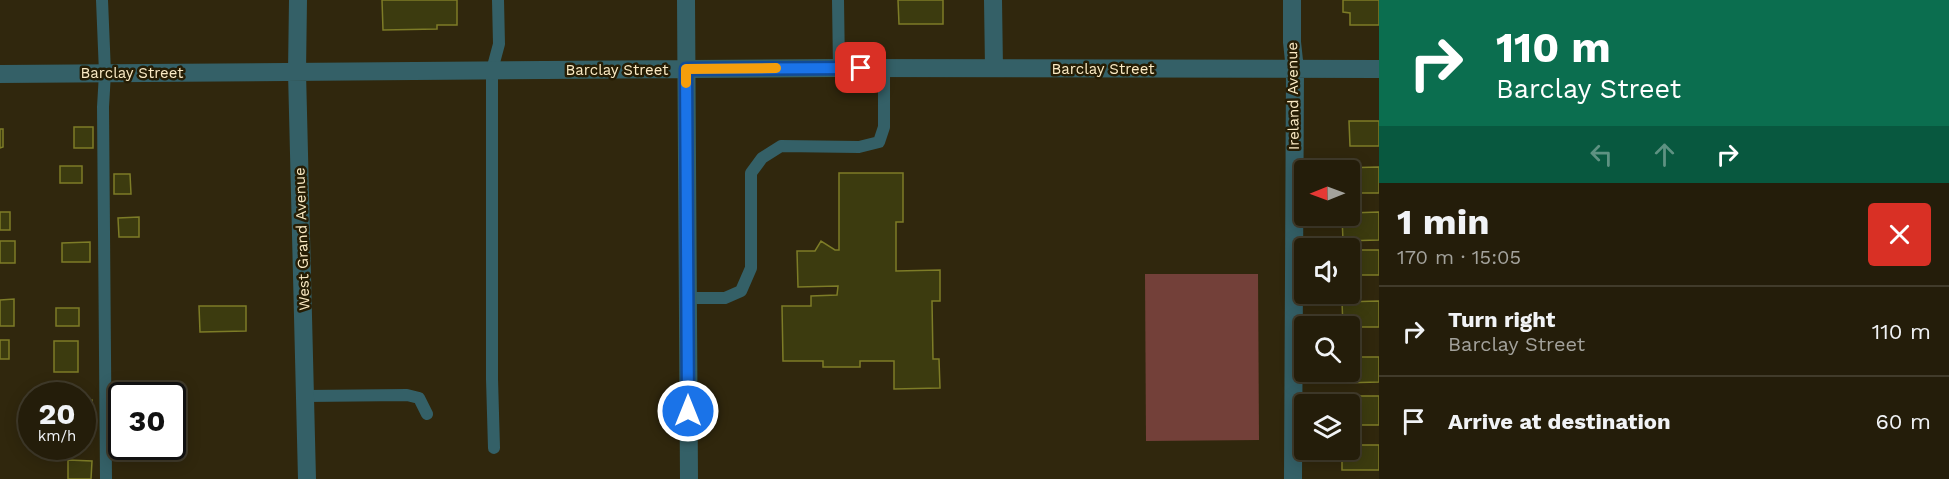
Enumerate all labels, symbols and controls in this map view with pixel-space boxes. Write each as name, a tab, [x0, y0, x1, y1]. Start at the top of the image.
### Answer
text: 110 m	[1496, 23, 1611, 72]
icon: right	[1397, 24, 1475, 102]
pin	[835, 42, 886, 93]
street label: Ireland Avenue	[1283, 42, 1303, 150]
icon: arrive	[844, 51, 877, 84]
street label: Barclay Street	[1052, 60, 1155, 78]
street label: Barclay Street	[566, 61, 669, 79]
street label: Barclay Street	[81, 64, 184, 82]
text: Barclay Street	[1496, 73, 1681, 105]
icon: left	[1585, 138, 1618, 171]
icon: ahead	[1648, 138, 1681, 171]
icon: right	[1711, 138, 1744, 171]
north arrow	[1294, 160, 1360, 226]
map controls	[1294, 160, 1360, 460]
street label: West Grand Avenue	[291, 167, 313, 311]
text: 1 min	[1397, 201, 1489, 243]
button: close	[1868, 203, 1931, 266]
button: sound	[1294, 238, 1360, 304]
text: 170 m · 15:05	[1397, 245, 1521, 269]
text: Turn right	[1448, 307, 1555, 332]
icon: right	[1397, 315, 1430, 348]
button: search	[1294, 316, 1360, 382]
text: 110 m	[1872, 319, 1931, 344]
text: Barclay Street	[1448, 332, 1585, 356]
position arrow	[656, 379, 720, 443]
speed limit sign: 30	[108, 382, 186, 460]
button: layers	[1294, 394, 1360, 460]
text: 20	[38, 396, 76, 431]
icon: arrive	[1397, 405, 1430, 438]
text: Arrive at destination	[1448, 409, 1671, 434]
text: 60 m	[1875, 409, 1931, 434]
text: km/h	[38, 427, 76, 445]

